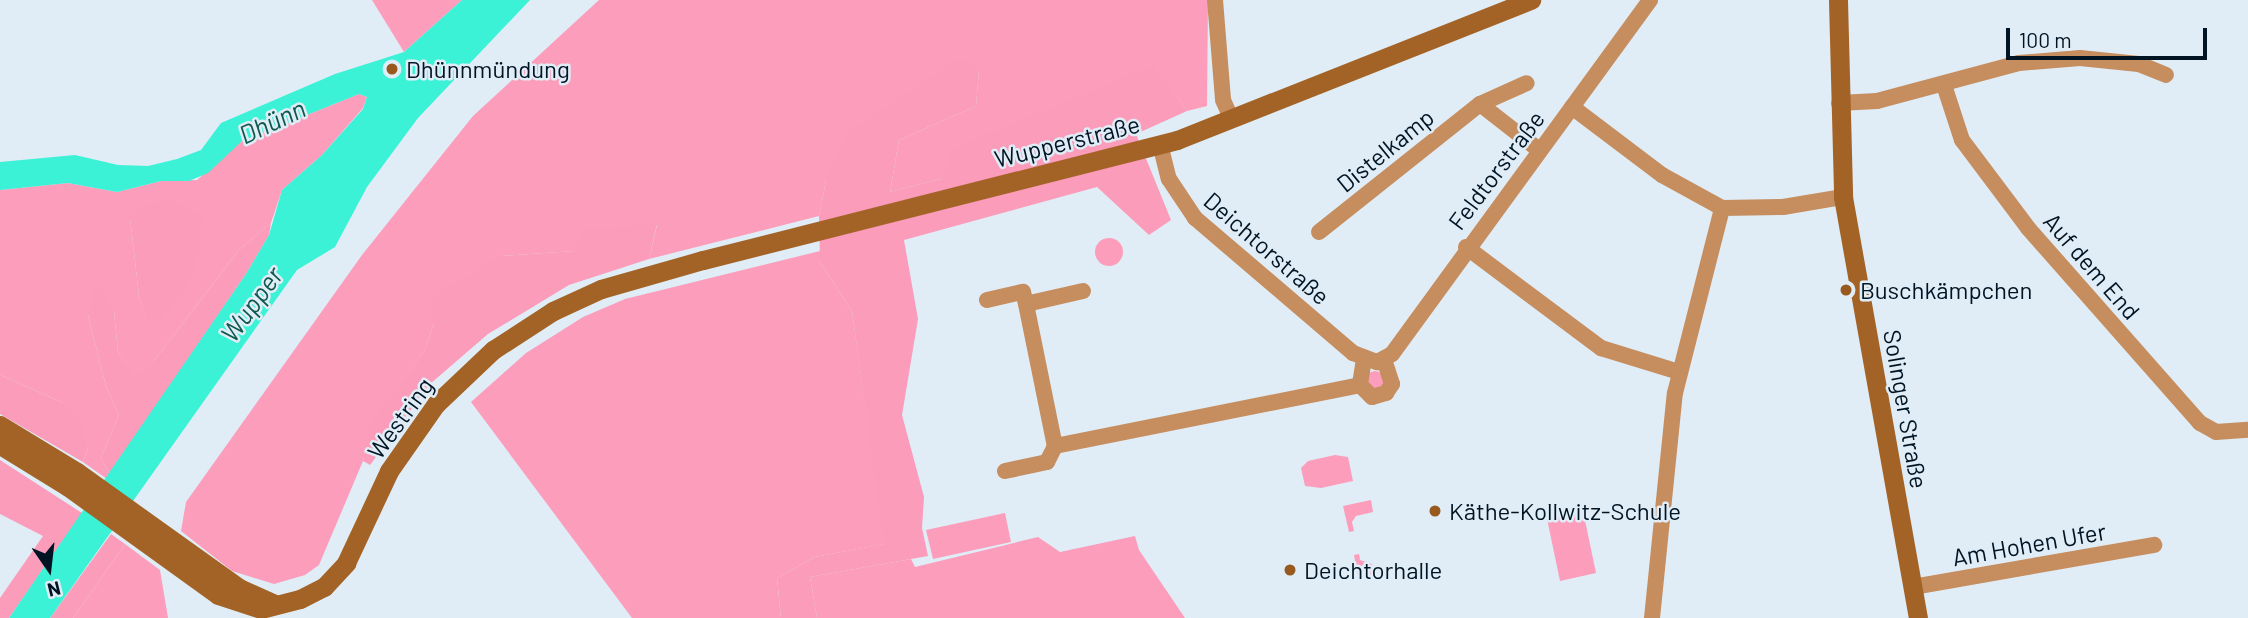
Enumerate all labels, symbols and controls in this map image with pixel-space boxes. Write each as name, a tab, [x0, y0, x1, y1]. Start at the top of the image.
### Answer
scale bar	[2010, 14, 2211, 58]
text: 100 m	[2019, 27, 2072, 52]
place label: Dhünnmündung	[406, 55, 570, 83]
marker: Dhünnmündung	[384, 61, 400, 77]
water label: Dhünn	[234, 92, 310, 150]
street label: Distelkamp	[1331, 102, 1439, 198]
street label: Feldtorstraße	[1442, 105, 1550, 235]
street label: Wupperstraße	[991, 109, 1143, 173]
street label: Deichtorstraße	[1198, 186, 1336, 310]
street label: Auf dem End	[2038, 207, 2146, 325]
water label: Wupper	[213, 260, 289, 348]
place label: Buschkämpchen	[1860, 276, 2032, 304]
marker: Buschkämpchen	[1838, 282, 1854, 298]
street label: Solinger Straße	[1878, 327, 1934, 491]
street label: Westring	[361, 372, 439, 464]
place label: Käthe-Kollwitz-Schule	[1449, 497, 1681, 525]
marker: Käthe-Kollwitz-Schule	[1427, 503, 1443, 519]
street label: Am Hohen Ufer	[1950, 516, 2108, 572]
north arrow	[14, 534, 84, 604]
place label: Deichtorhalle	[1304, 556, 1442, 584]
marker: Deichtorhalle	[1282, 562, 1298, 578]
text: N	[45, 577, 63, 603]

